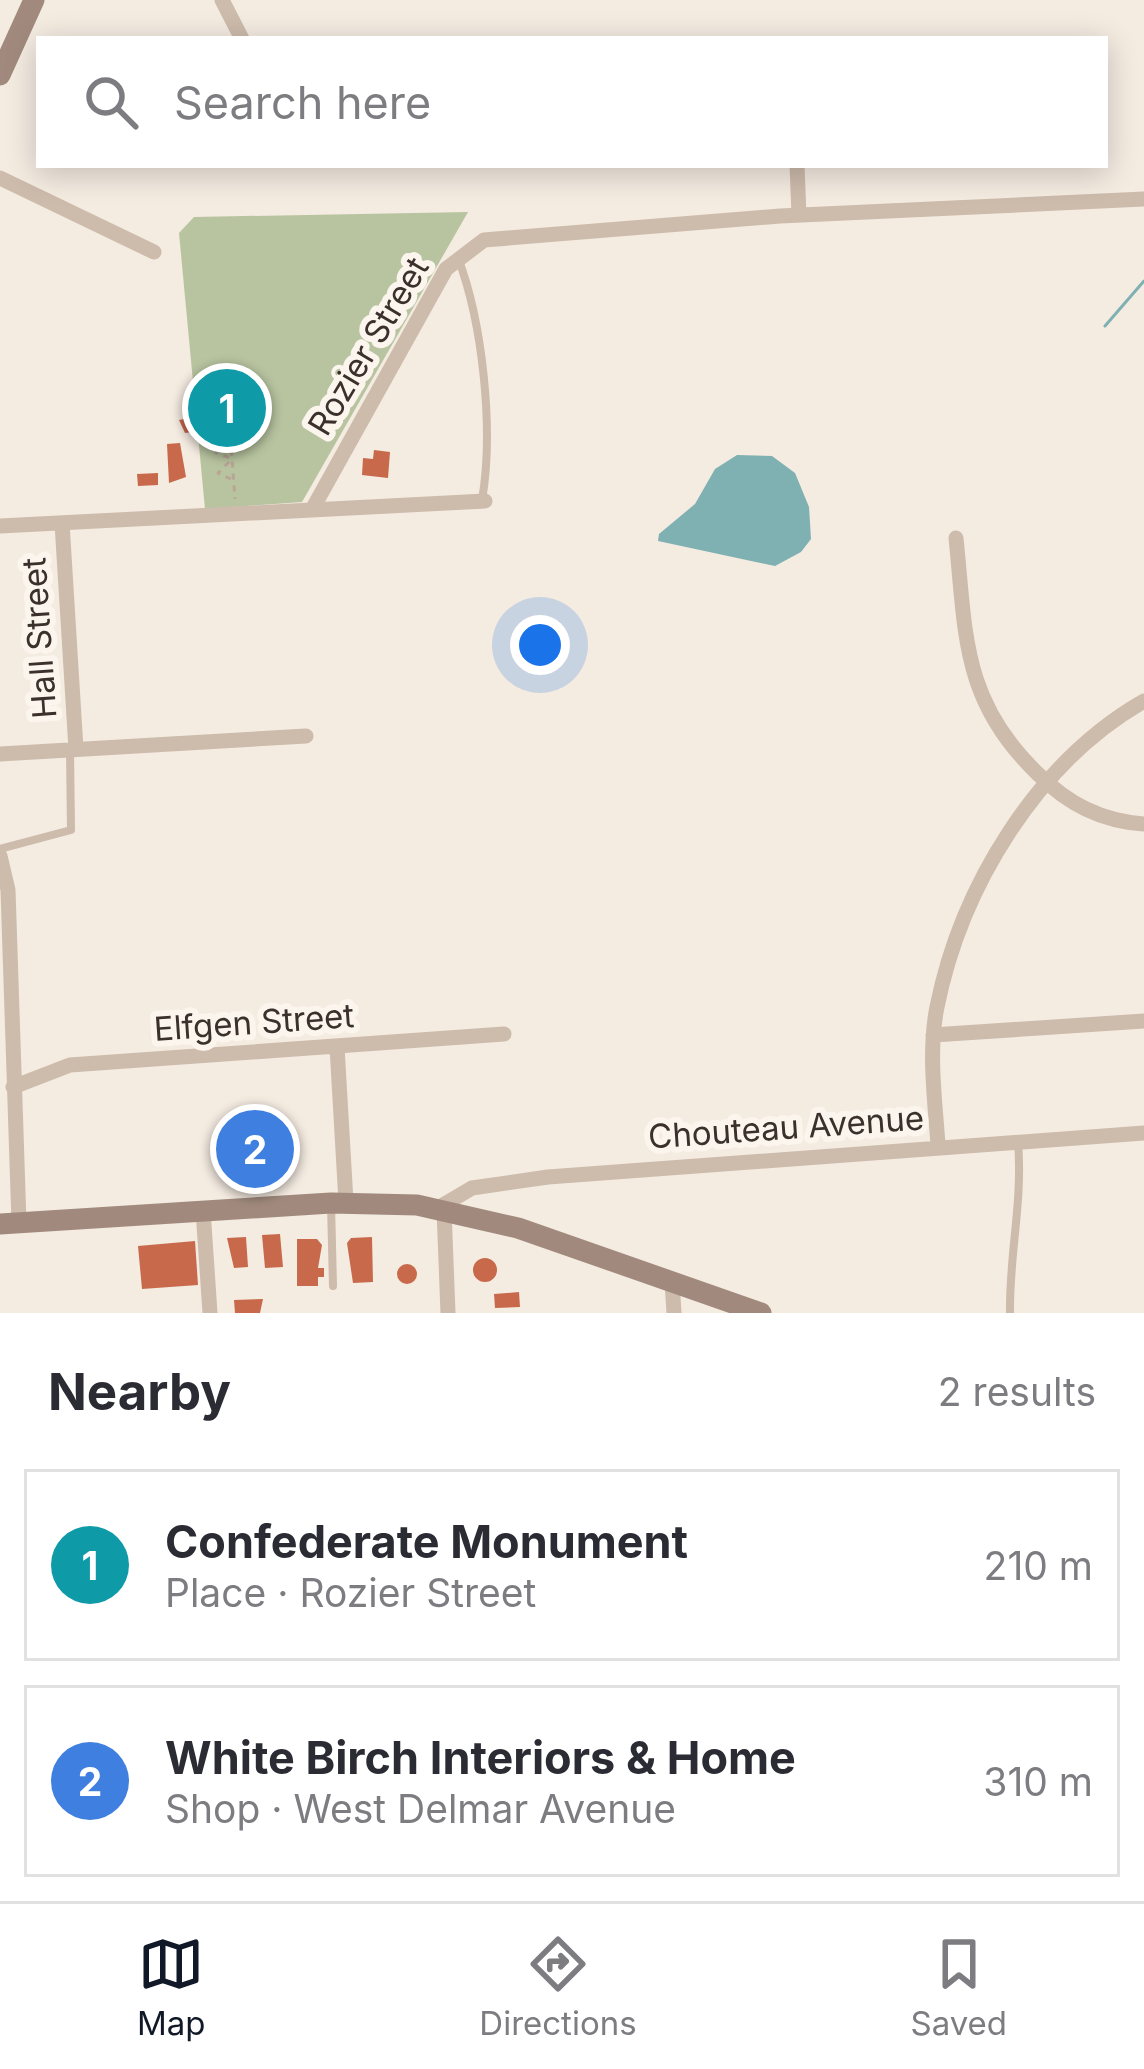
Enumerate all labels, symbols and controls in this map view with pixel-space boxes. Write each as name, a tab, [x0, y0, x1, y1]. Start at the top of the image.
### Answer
search box	[36, 36, 1108, 168]
icon: search	[78, 69, 144, 135]
text: Search here	[174, 75, 431, 130]
street label: Rozier Street	[299, 250, 437, 442]
pin: 1	[188, 363, 266, 453]
street label: Hall Street	[13, 556, 65, 720]
your location	[510, 615, 570, 675]
street label: Elfgen Street	[153, 995, 356, 1049]
street label: Chouteau Avenue	[647, 1097, 925, 1157]
pin: 2	[216, 1104, 294, 1194]
text: Nearby	[48, 1361, 231, 1422]
text: 2 results	[938, 1368, 1096, 1415]
text: Confederate Monument	[165, 1514, 688, 1569]
text: 1	[82, 1542, 98, 1589]
text: 210 m	[984, 1542, 1093, 1589]
text: Place · Rozier Street	[165, 1569, 536, 1616]
text: White Birch Interiors & Home	[165, 1730, 796, 1785]
text: 2	[78, 1758, 102, 1805]
text: 310 m	[983, 1758, 1093, 1805]
text: Shop · West Delmar Avenue	[165, 1785, 676, 1832]
tab: Map	[137, 1931, 205, 2043]
tab: Directions	[479, 1931, 637, 2043]
tab: Saved	[910, 1931, 1007, 2043]

